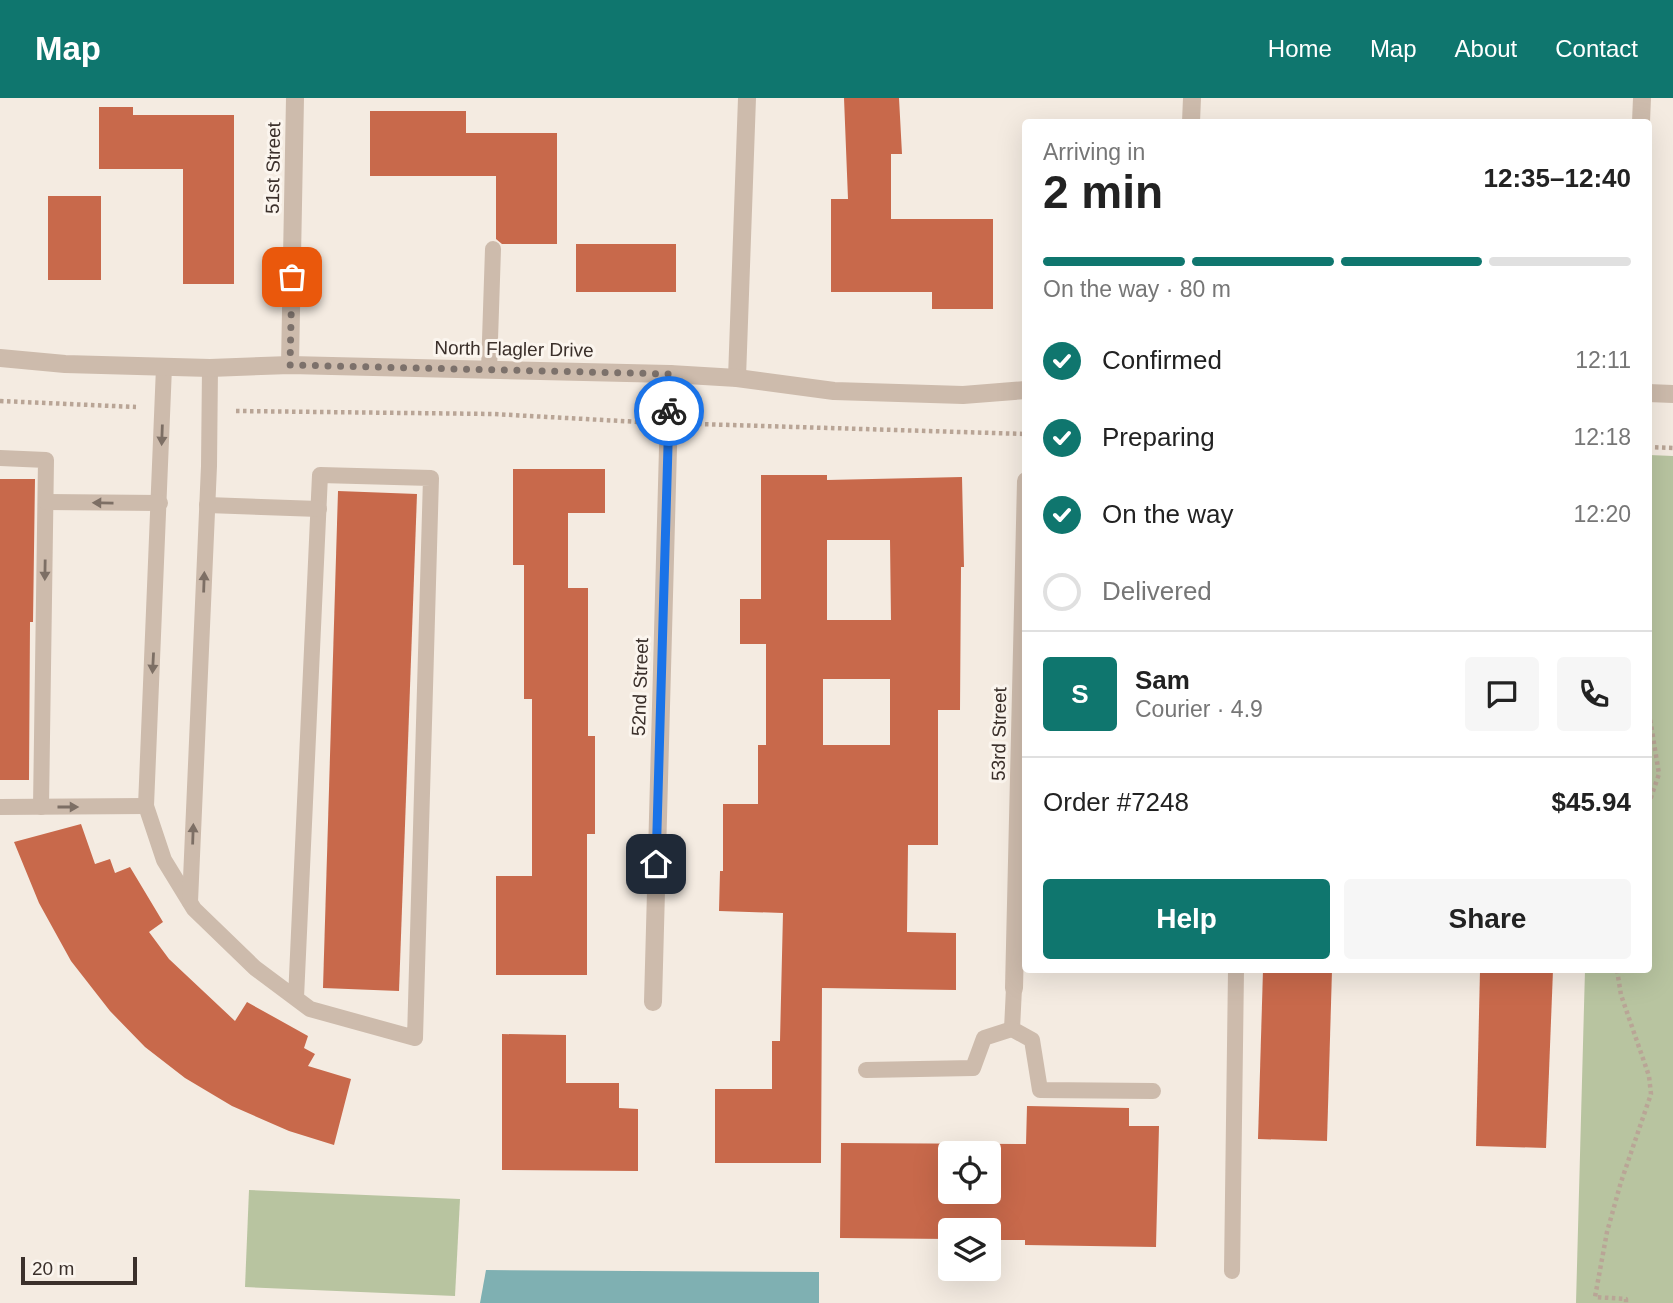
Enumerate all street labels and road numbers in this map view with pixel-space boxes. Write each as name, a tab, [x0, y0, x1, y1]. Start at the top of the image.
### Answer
street label: 51st Street	[262, 121, 284, 214]
street label: North Flagler Drive	[434, 337, 594, 361]
street label: 52nd Street	[628, 637, 652, 736]
street label: 53rd Street	[988, 686, 1010, 781]

